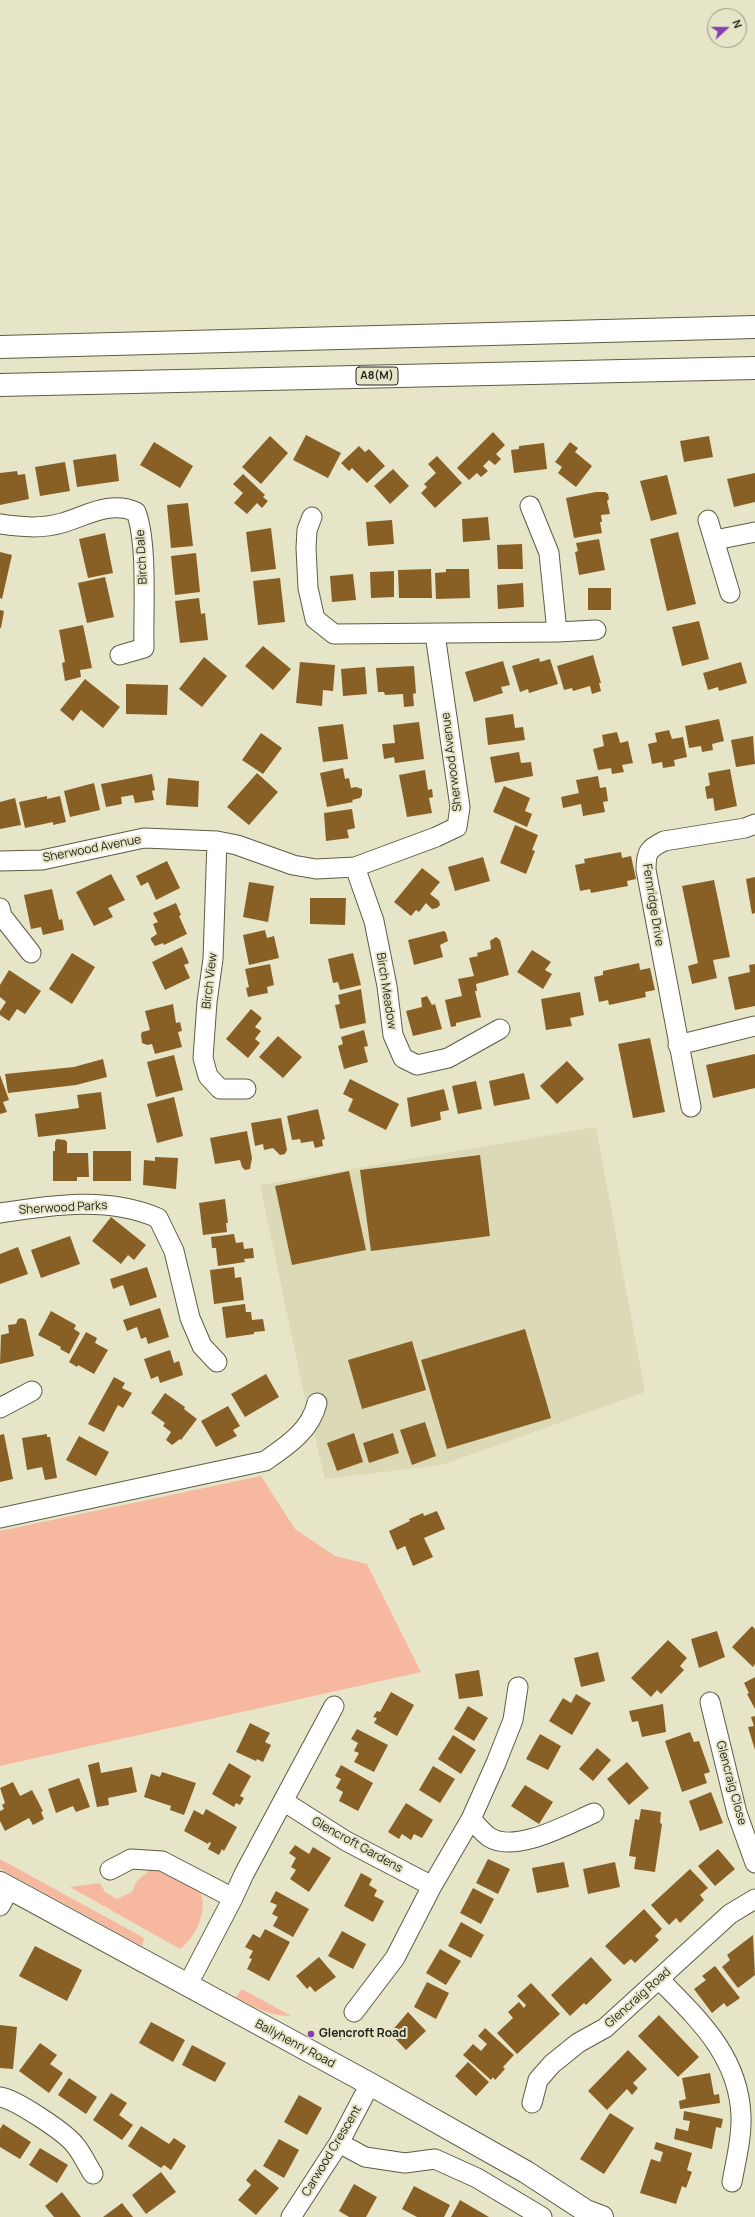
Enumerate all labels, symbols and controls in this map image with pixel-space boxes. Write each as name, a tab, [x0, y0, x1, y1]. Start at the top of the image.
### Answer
north arrow	[707, 8, 747, 48]
text: N	[729, 18, 746, 30]
road number: A8(M)	[356, 367, 398, 385]
street label: Birch Dale	[133, 529, 151, 585]
street label: Sherwood Avenue	[439, 712, 465, 812]
street label: Sherwood Avenue	[42, 832, 142, 866]
street label: Fernridge Drive	[639, 863, 667, 947]
street label: Birch View	[199, 952, 221, 1010]
street label: Birch Meadow	[373, 952, 399, 1030]
street label: Sherwood Parks	[18, 1198, 108, 1218]
street label: Glencraig Close	[713, 1739, 749, 1827]
street label: Glencroft Gardens	[309, 1814, 405, 1876]
street label: Glencraig Road	[602, 1965, 674, 2031]
street label: Ballyhenry Road	[253, 2017, 337, 2071]
place label: Glencroft Road	[319, 2027, 406, 2041]
marker: Glencroft Road	[306, 2029, 316, 2039]
street label: Carwood Crescent	[299, 2103, 365, 2199]

